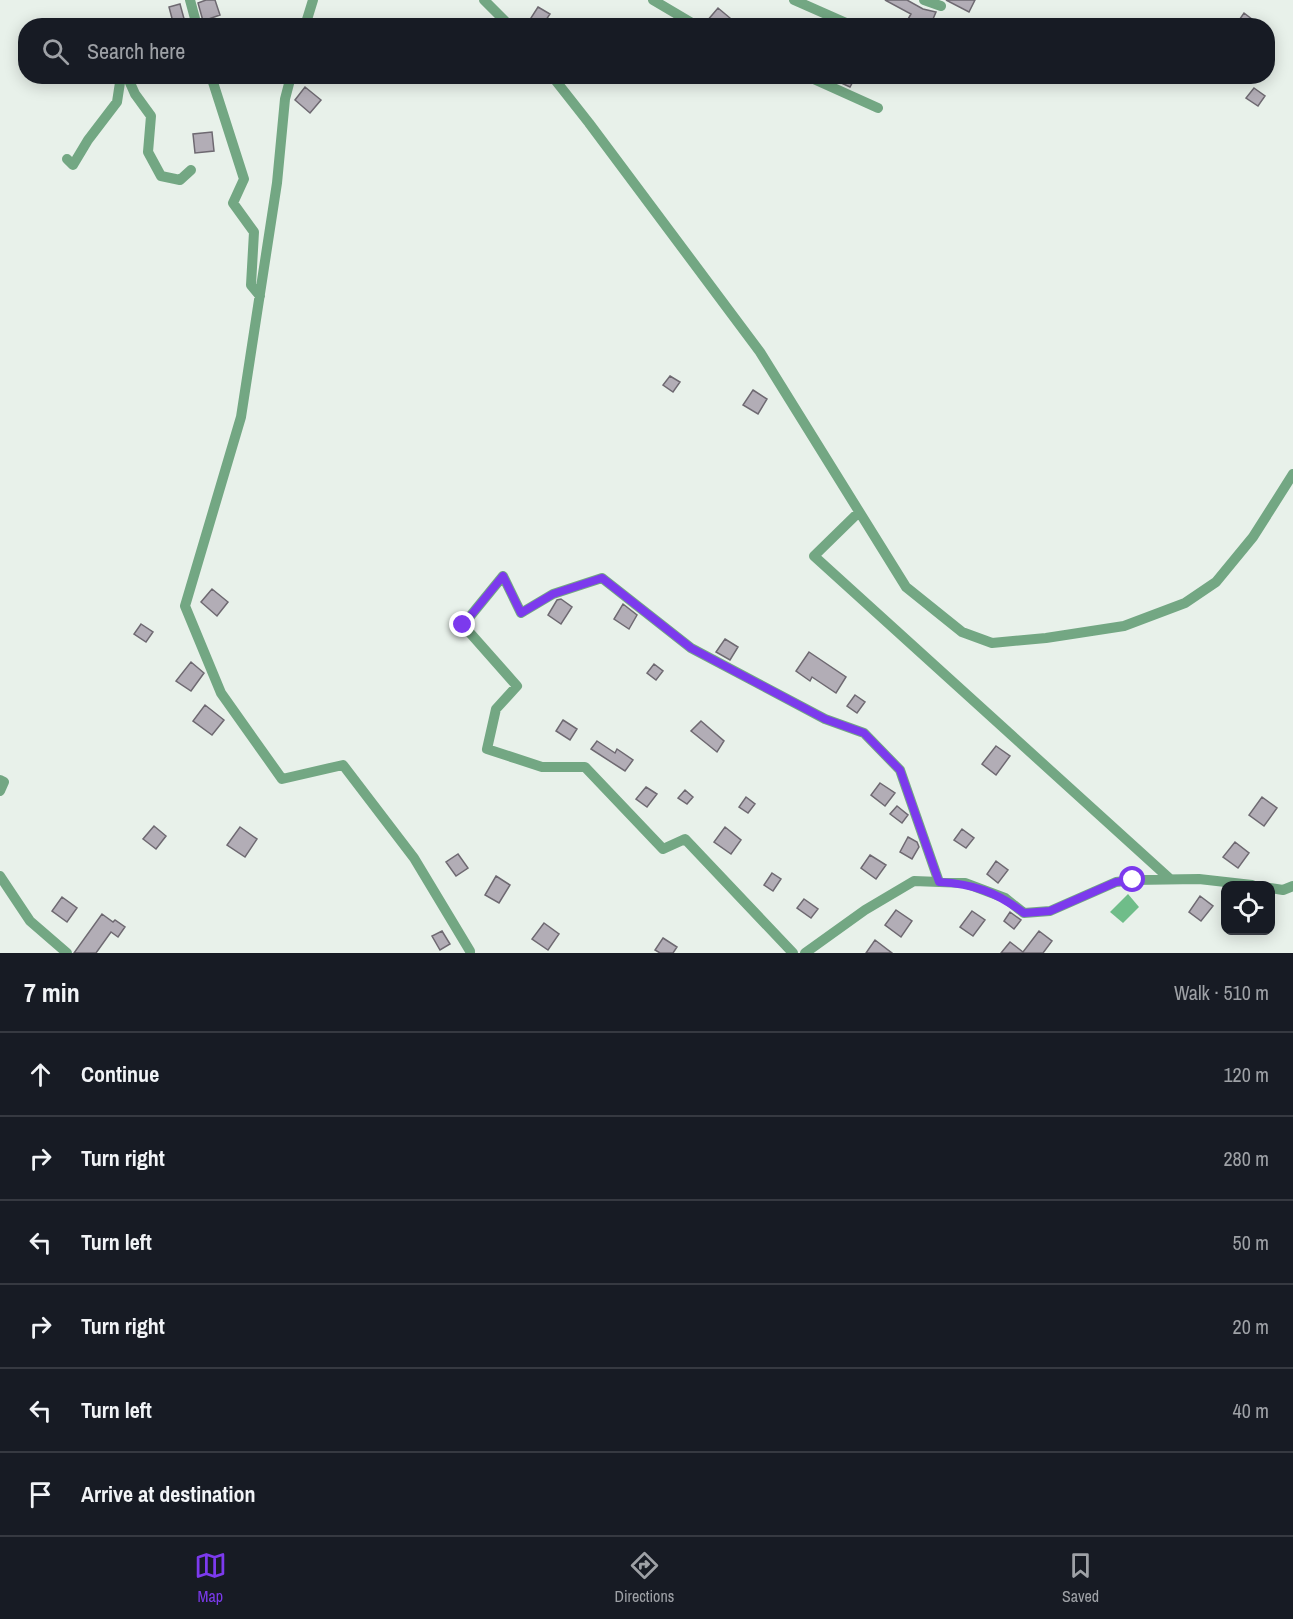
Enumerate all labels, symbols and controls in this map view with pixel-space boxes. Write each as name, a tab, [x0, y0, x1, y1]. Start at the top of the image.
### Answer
search box	[18, 18, 1275, 84]
icon: search	[39, 35, 72, 68]
text: Search here	[87, 36, 185, 66]
route end	[449, 611, 475, 637]
route start	[1119, 866, 1145, 892]
map controls	[1221, 881, 1275, 935]
button: locate	[1221, 881, 1275, 935]
text: 7 min	[24, 975, 80, 1010]
text: Walk · 510 m	[1174, 979, 1269, 1006]
icon: ahead	[24, 1058, 57, 1091]
text: Continue	[81, 1059, 159, 1089]
text: 120 m	[1223, 1061, 1269, 1088]
icon: right	[24, 1142, 57, 1175]
text: Turn right	[81, 1143, 165, 1173]
text: 280 m	[1223, 1145, 1269, 1172]
icon: left	[24, 1226, 57, 1259]
text: Turn left	[81, 1227, 152, 1257]
text: 50 m	[1233, 1229, 1269, 1256]
icon: right	[24, 1310, 57, 1343]
text: Turn right	[81, 1311, 165, 1341]
text: 20 m	[1233, 1313, 1269, 1340]
icon: left	[24, 1394, 57, 1427]
text: Turn left	[81, 1395, 152, 1425]
text: 40 m	[1233, 1397, 1269, 1424]
icon: arrive	[24, 1478, 57, 1511]
text: Arrive at destination	[81, 1479, 255, 1509]
tab: Map	[194, 1549, 227, 1607]
tab: Directions	[614, 1549, 674, 1607]
tab: Saved	[1062, 1549, 1099, 1607]

